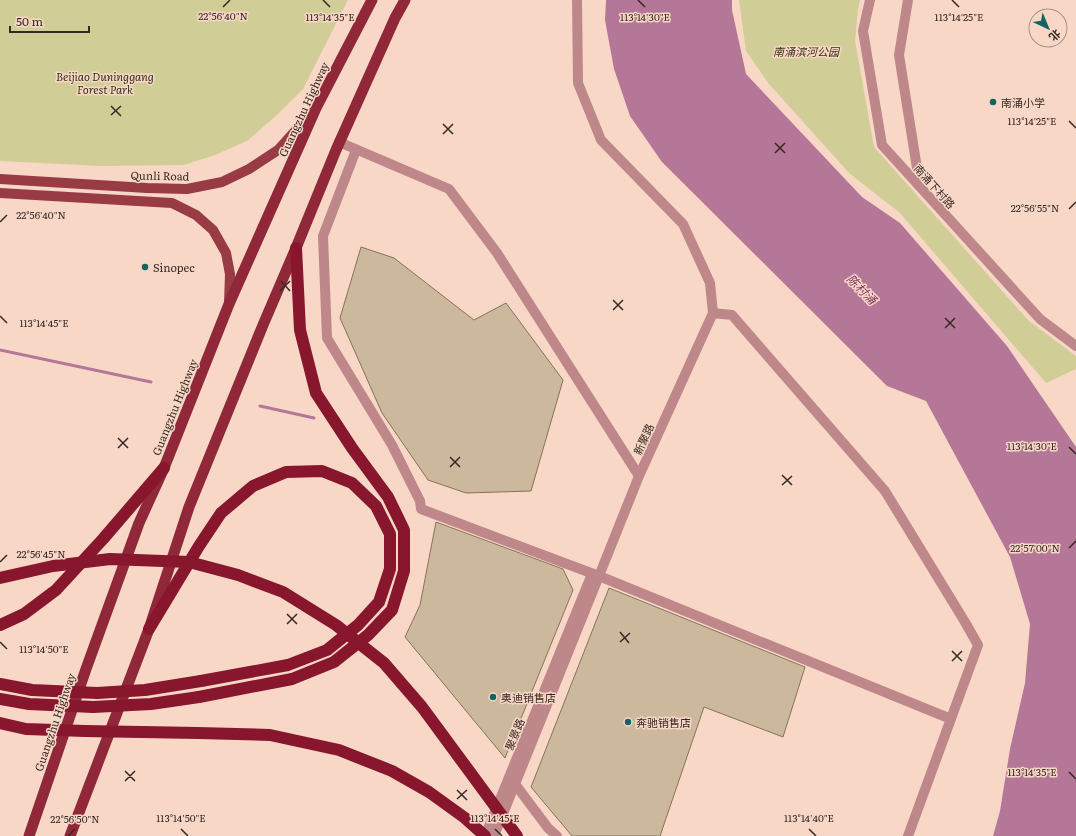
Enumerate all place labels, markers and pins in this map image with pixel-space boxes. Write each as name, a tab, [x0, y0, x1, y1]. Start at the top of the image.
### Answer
place label: 南涌小学	[1001, 94, 1045, 110]
marker: 南涌小学	[988, 97, 998, 107]
place label: Sinopec	[153, 259, 195, 275]
marker: Sinopec	[140, 262, 150, 272]
place label: 奥迪销售店	[501, 689, 556, 705]
marker: 奥迪销售店	[488, 692, 498, 702]
place label: 奔驰销售店	[636, 714, 691, 730]
marker: 奔驰销售店	[623, 717, 633, 727]

